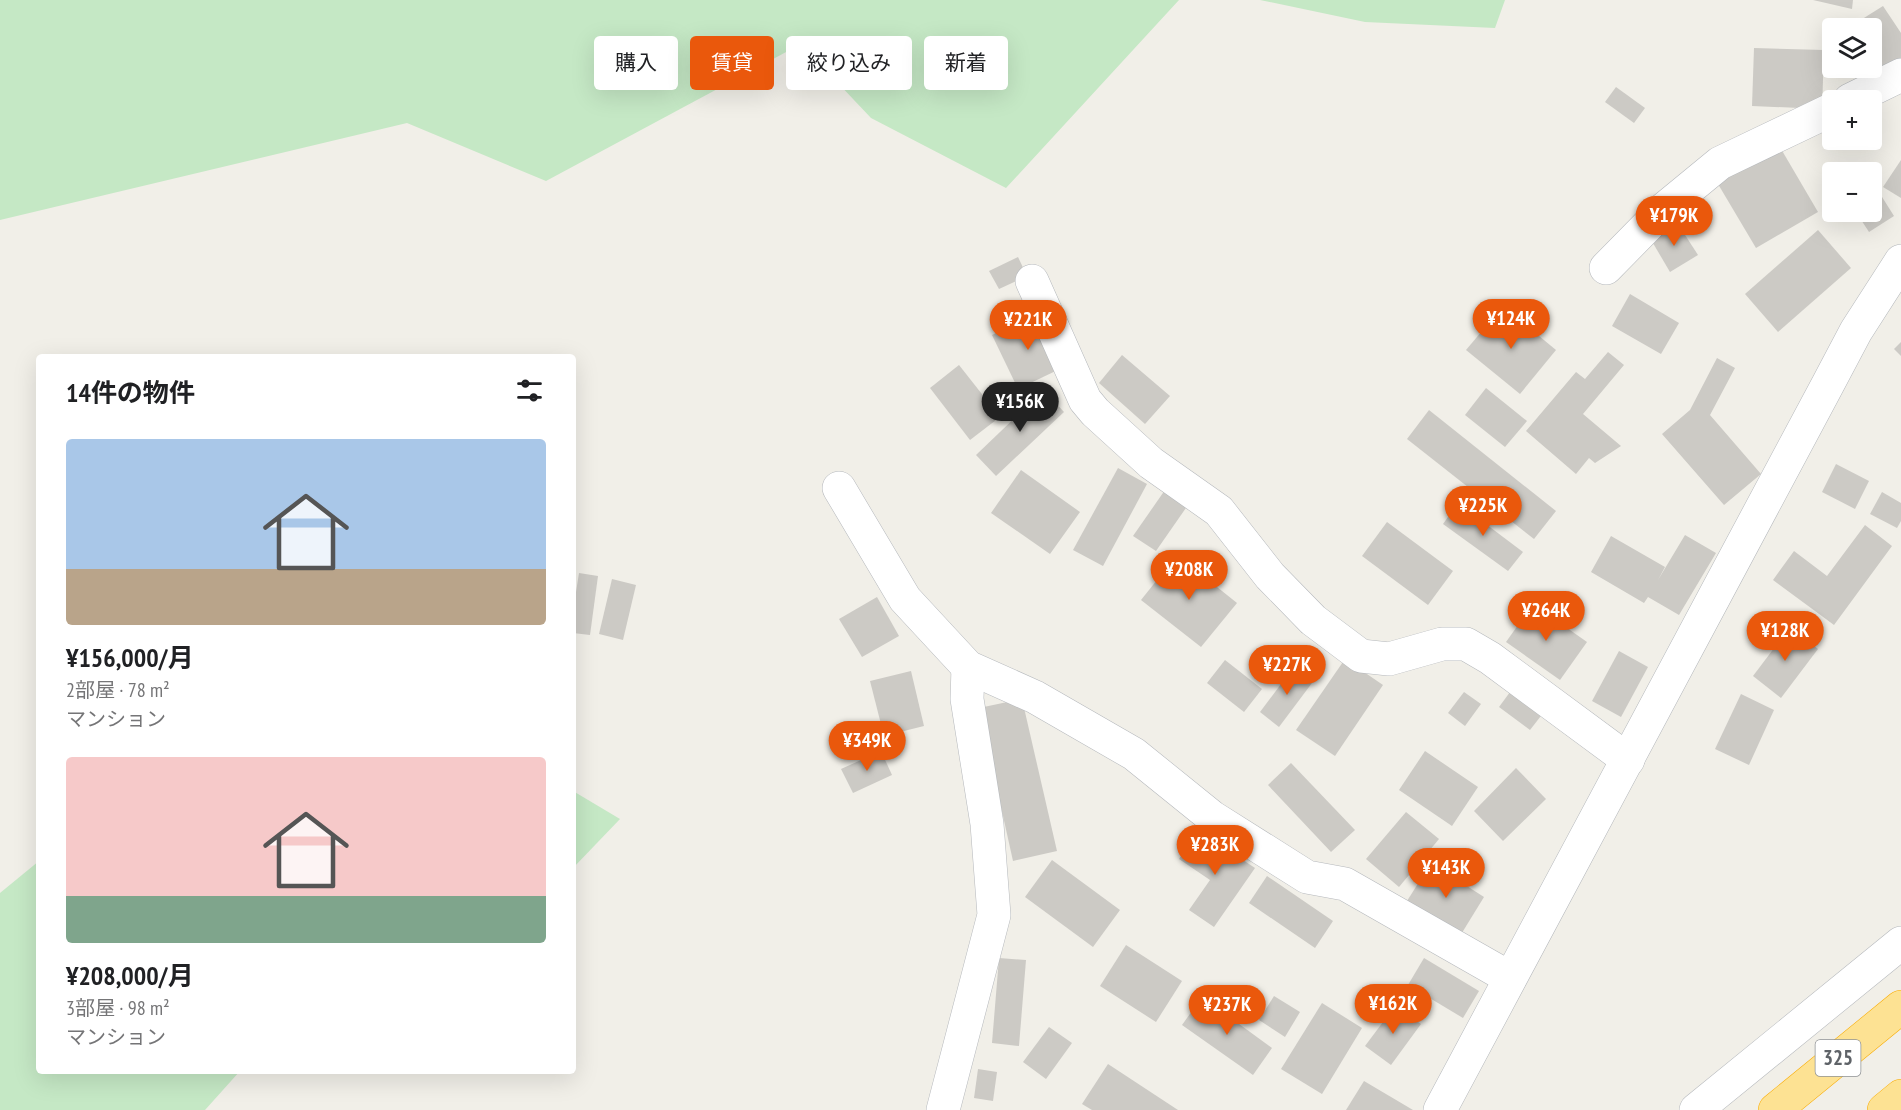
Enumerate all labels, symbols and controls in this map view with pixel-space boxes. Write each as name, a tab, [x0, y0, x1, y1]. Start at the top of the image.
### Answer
map controls	[1822, 18, 1882, 222]
button: layers	[1822, 18, 1882, 78]
chip: 購入	[594, 36, 678, 90]
chip: 賃貸	[690, 36, 774, 90]
chip: 絞り込み	[786, 36, 912, 90]
chip: 新着	[924, 36, 1008, 90]
button: +	[1822, 90, 1882, 150]
button: −	[1822, 162, 1882, 222]
pin: ¥179K	[1632, 196, 1716, 247]
text: ¥179K	[1650, 202, 1698, 228]
pin: ¥124K	[1469, 299, 1553, 350]
pin: ¥221K	[986, 300, 1070, 351]
text: ¥124K	[1487, 305, 1535, 331]
text: ¥221K	[1004, 306, 1052, 332]
icon: filters	[513, 374, 546, 407]
text: 14件の物件	[66, 376, 195, 409]
pin: ¥156K	[978, 382, 1062, 433]
text: ¥156K	[996, 388, 1044, 414]
icon: home	[252, 478, 360, 586]
pin: ¥225K	[1441, 486, 1525, 537]
text: ¥225K	[1459, 492, 1507, 518]
pin: ¥208K	[1147, 550, 1231, 601]
text: ¥208K	[1165, 556, 1213, 582]
pin: ¥264K	[1504, 591, 1588, 642]
text: ¥264K	[1522, 597, 1570, 623]
pin: ¥128K	[1743, 611, 1827, 662]
text: ¥128K	[1761, 617, 1809, 643]
text: ¥156,000/月	[66, 641, 194, 674]
pin: ¥227K	[1245, 645, 1329, 696]
text: ¥227K	[1263, 651, 1311, 677]
text: 2部屋 · 78 m²	[66, 677, 170, 703]
text: マンション	[66, 706, 166, 732]
pin: ¥349K	[825, 721, 909, 772]
text: ¥349K	[843, 727, 891, 753]
icon: home	[252, 796, 360, 904]
pin: ¥283K	[1173, 825, 1257, 876]
text: ¥283K	[1191, 831, 1239, 857]
pin: ¥143K	[1404, 848, 1488, 899]
text: ¥143K	[1422, 854, 1470, 880]
text: ¥208,000/月	[66, 959, 194, 992]
pin: ¥162K	[1351, 984, 1435, 1035]
pin: ¥237K	[1185, 985, 1269, 1036]
text: ¥162K	[1369, 990, 1417, 1016]
text: ¥237K	[1203, 991, 1251, 1017]
text: 3部屋 · 98 m²	[66, 995, 170, 1021]
text: マンション	[66, 1024, 166, 1050]
road number: 325	[1816, 1040, 1860, 1076]

